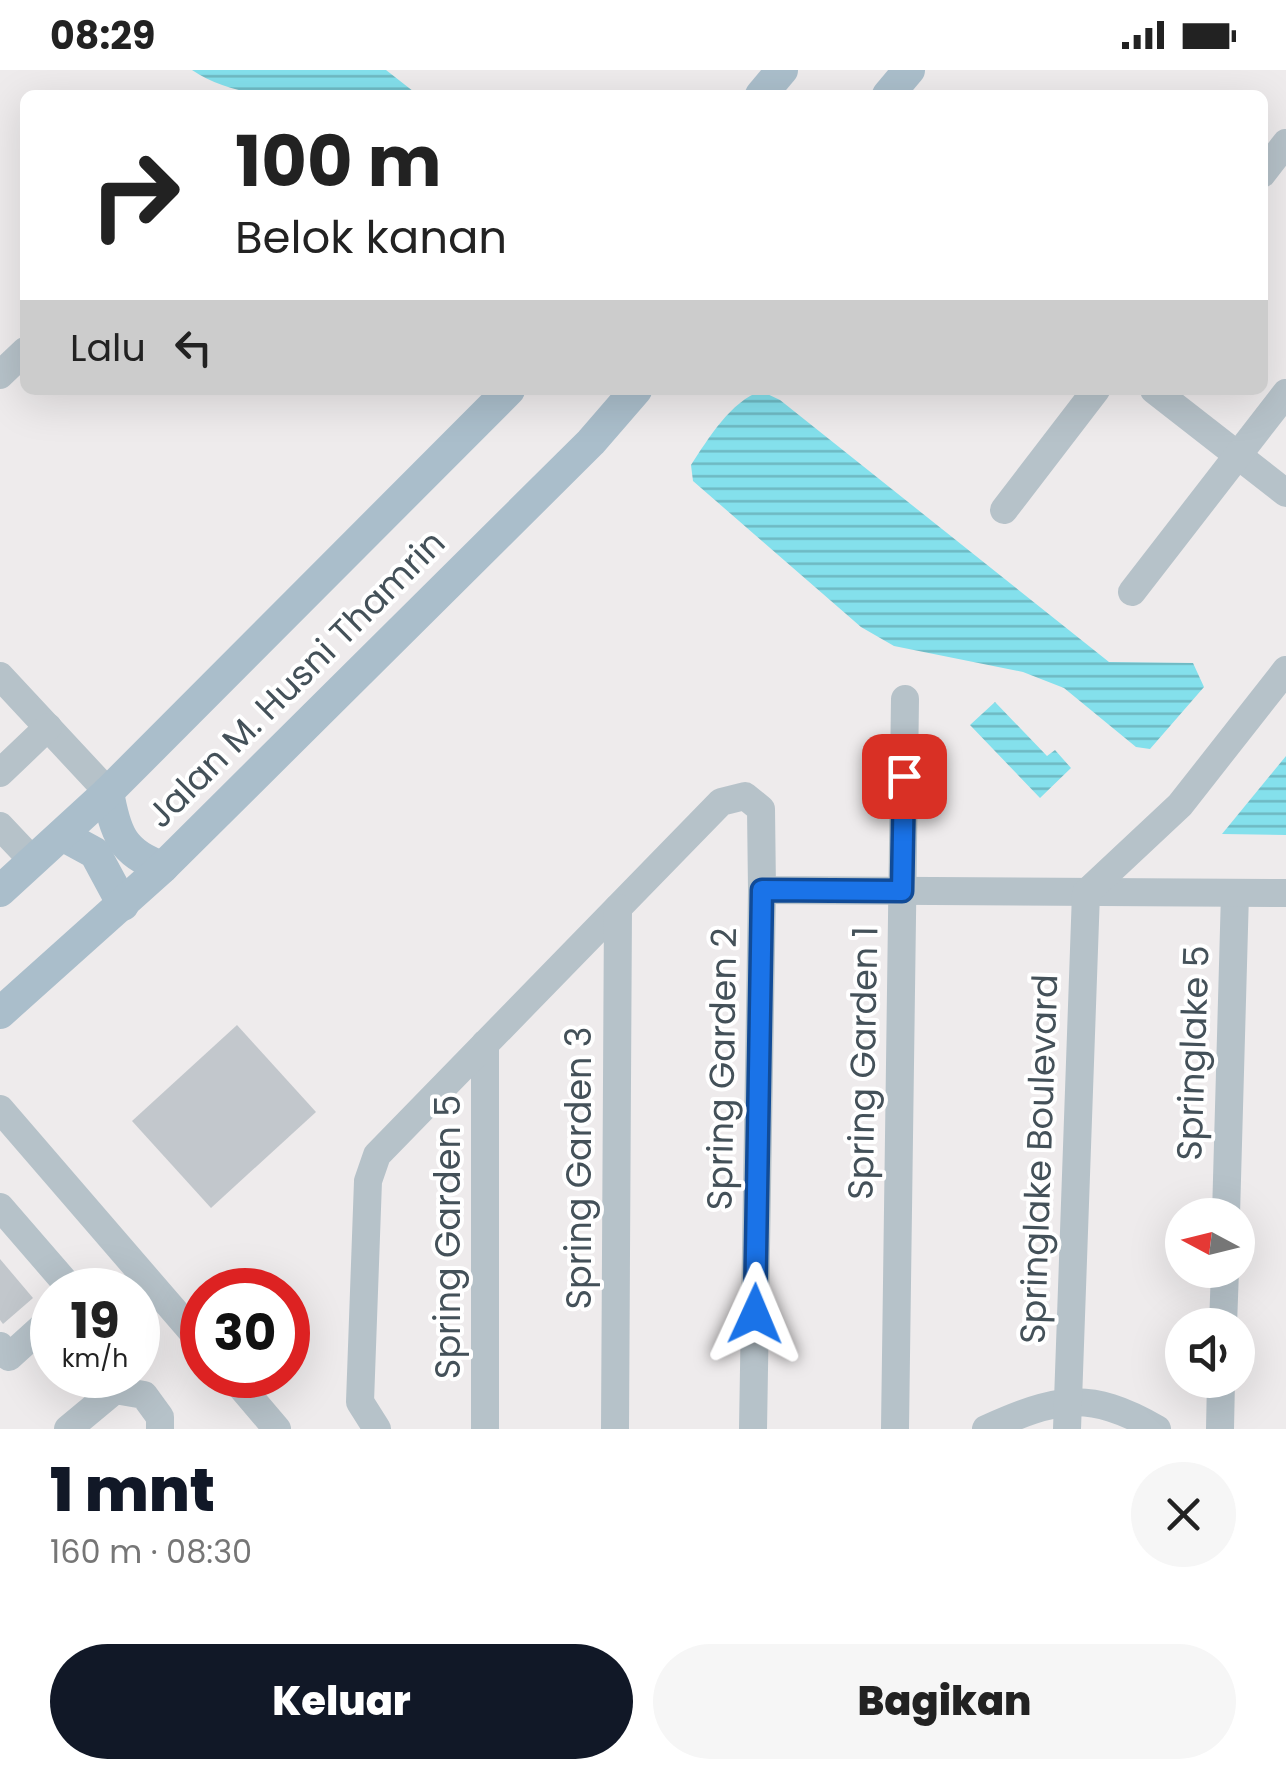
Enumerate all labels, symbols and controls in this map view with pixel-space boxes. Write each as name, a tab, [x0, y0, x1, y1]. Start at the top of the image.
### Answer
text: 08:29	[50, 9, 155, 62]
text: 100 m	[235, 112, 442, 211]
icon: right	[70, 130, 200, 260]
text: Belok kanan	[235, 206, 507, 269]
icon: left	[166, 320, 221, 375]
text: Lalu	[70, 321, 146, 374]
street label: Jalan M. Husni Thamrin	[136, 519, 456, 839]
pin	[862, 734, 947, 819]
icon: arrive	[877, 749, 932, 804]
street label: Spring Garden 1	[836, 926, 889, 1200]
street label: Spring Garden 2	[695, 927, 748, 1211]
street label: Springlake 5	[1164, 945, 1221, 1161]
street label: Springlake Boulevard	[1008, 973, 1069, 1345]
street label: Spring Garden 3	[554, 1027, 603, 1309]
street label: Spring Garden 5	[423, 1095, 472, 1379]
north arrow	[1165, 1198, 1255, 1288]
map controls	[1165, 1198, 1255, 1398]
position arrow	[703, 1262, 807, 1366]
speed limit sign: 30	[180, 1268, 310, 1398]
text: 19	[70, 1285, 120, 1356]
button: sound	[1165, 1308, 1255, 1398]
text: km/h	[62, 1341, 128, 1376]
text: 1 mnt	[50, 1448, 215, 1532]
button: close	[1131, 1462, 1236, 1567]
text: 160 m · 08:30	[50, 1529, 252, 1574]
button: Keluar	[50, 1644, 633, 1759]
button: Bagikan	[653, 1644, 1236, 1759]

